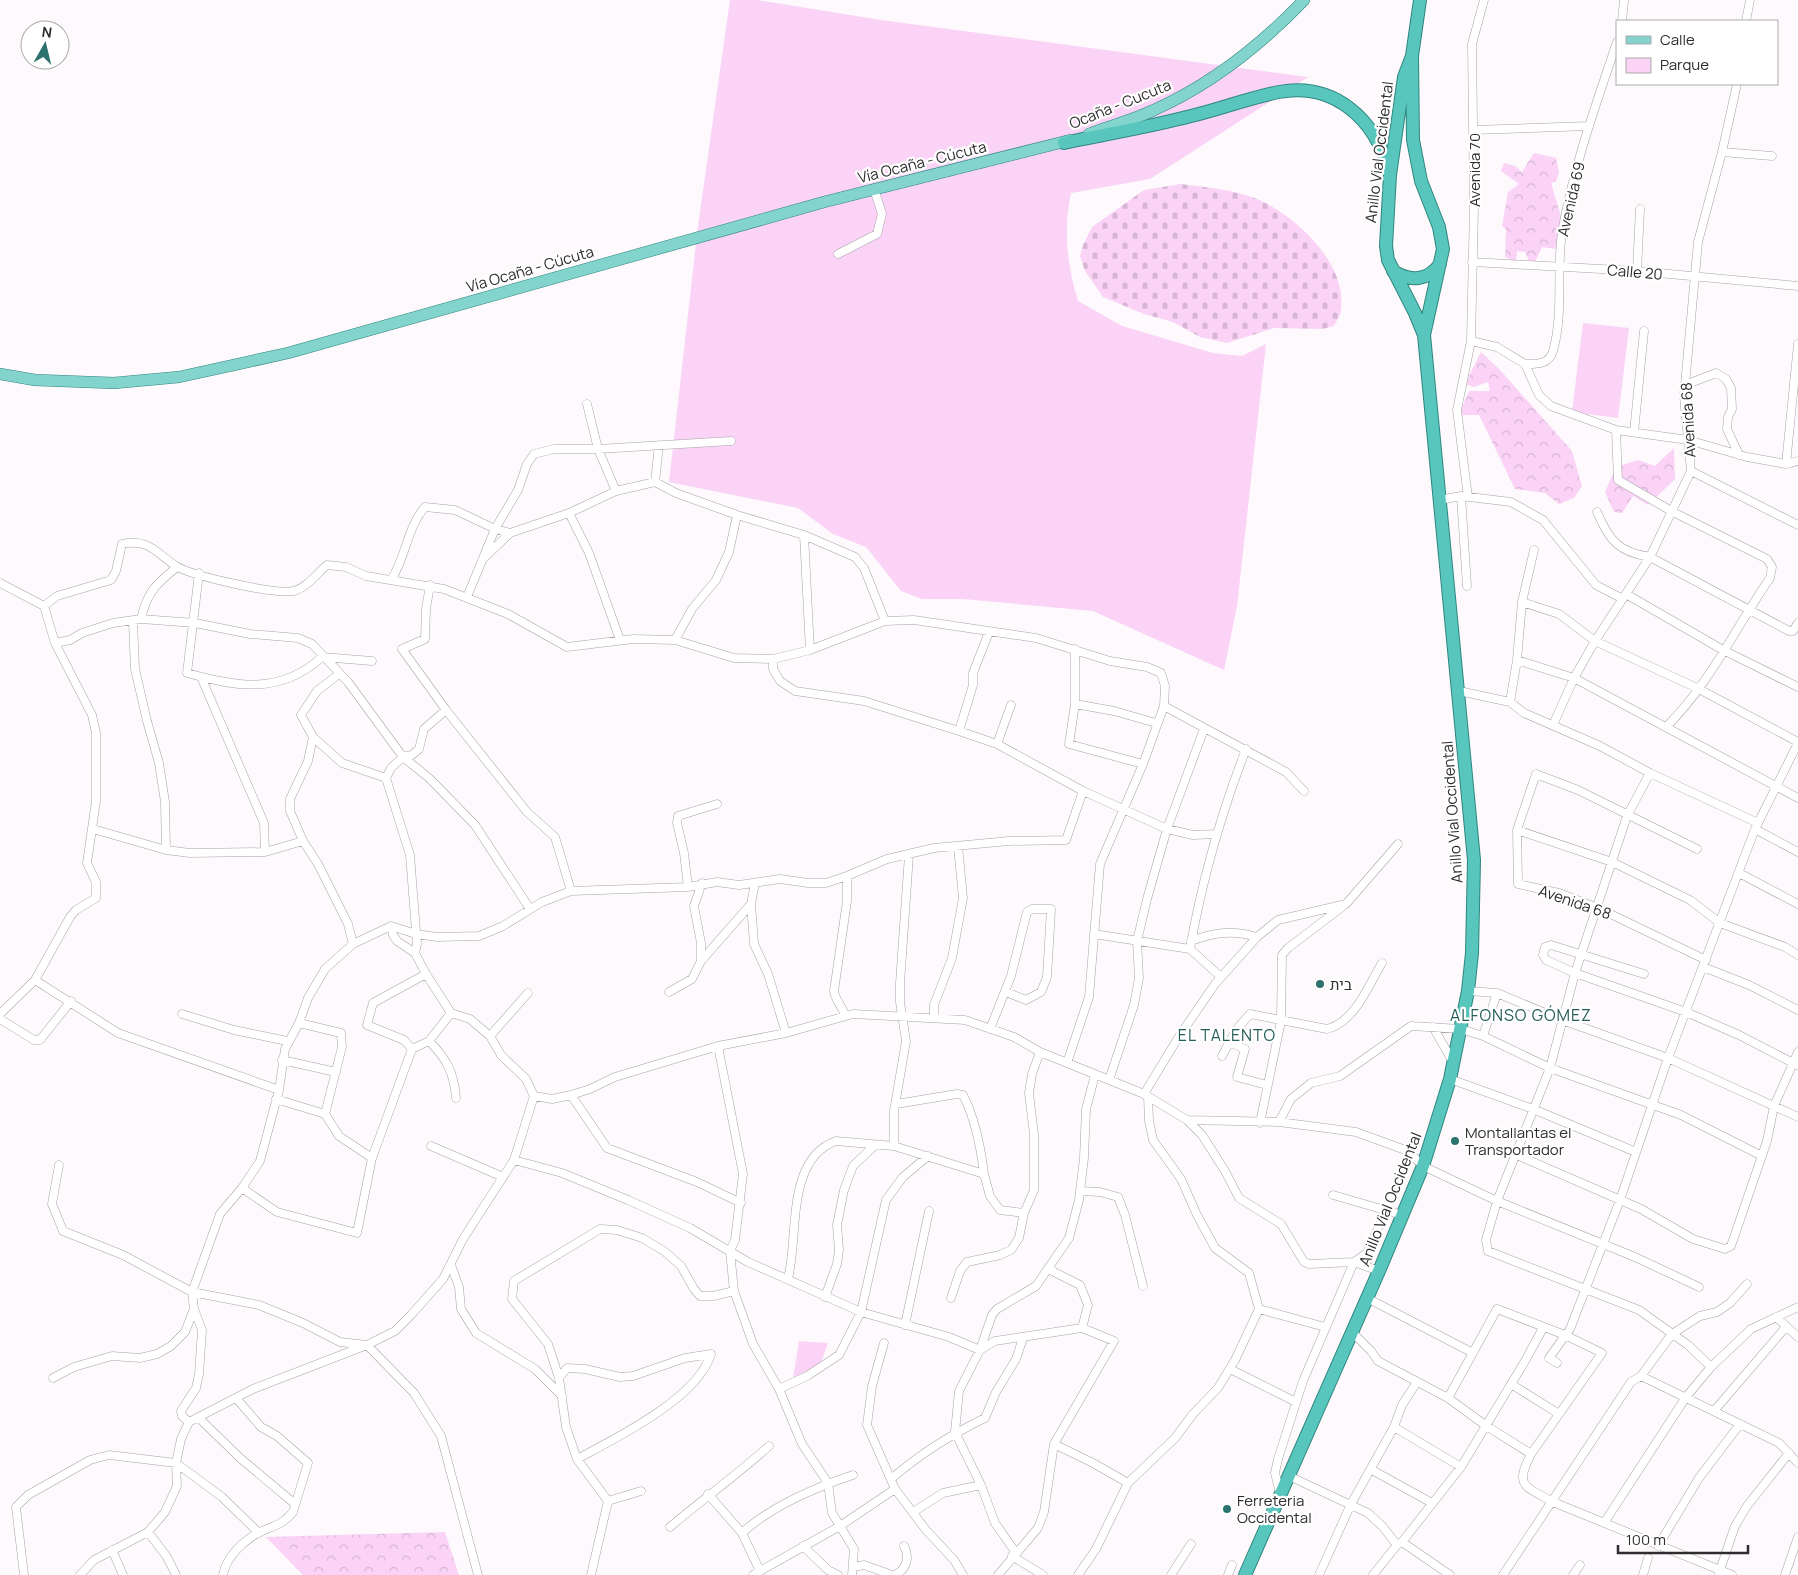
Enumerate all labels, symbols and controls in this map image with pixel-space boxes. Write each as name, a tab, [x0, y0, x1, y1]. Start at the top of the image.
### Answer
north arrow	[20, 20, 70, 70]
legend	[1616, 20, 1778, 85]
text: N	[41, 22, 53, 42]
text: Calle	[1660, 29, 1695, 50]
text: Parque	[1660, 54, 1709, 75]
street label: Ocaña - Cucuta	[1066, 74, 1174, 134]
street label: Anillo Vial Occidental	[1360, 80, 1398, 224]
street label: Avenida 70	[1464, 133, 1485, 207]
street label: Vía Ocaña - Cúcuta	[856, 136, 988, 188]
street label: Avenida 69	[1552, 160, 1590, 238]
street label: Vía Ocaña - Cúcuta	[464, 241, 596, 297]
street label: Calle 20	[1606, 259, 1664, 285]
street label: Avenida 68	[1676, 382, 1700, 458]
street label: Anillo Vial Occidental	[1437, 740, 1467, 884]
street label: Avenida 68	[1536, 880, 1614, 924]
place label: בית	[1330, 974, 1352, 995]
marker: בית	[1314, 978, 1326, 990]
district label: ALFONSO GÓMEZ	[1450, 1004, 1592, 1026]
district label: EL TALENTO	[1178, 1024, 1276, 1046]
place label: Montallantas el Transportador	[1465, 1122, 1571, 1160]
street label: Anillo Vial Occidental	[1354, 1129, 1426, 1269]
marker: Montallantas el Transportador	[1449, 1135, 1461, 1147]
place label: Ferreteria Occidental	[1237, 1490, 1312, 1528]
marker: Ferreteria Occidental	[1221, 1503, 1233, 1515]
scale bar	[1618, 1522, 1748, 1554]
text: 100 m	[1626, 1529, 1666, 1550]

